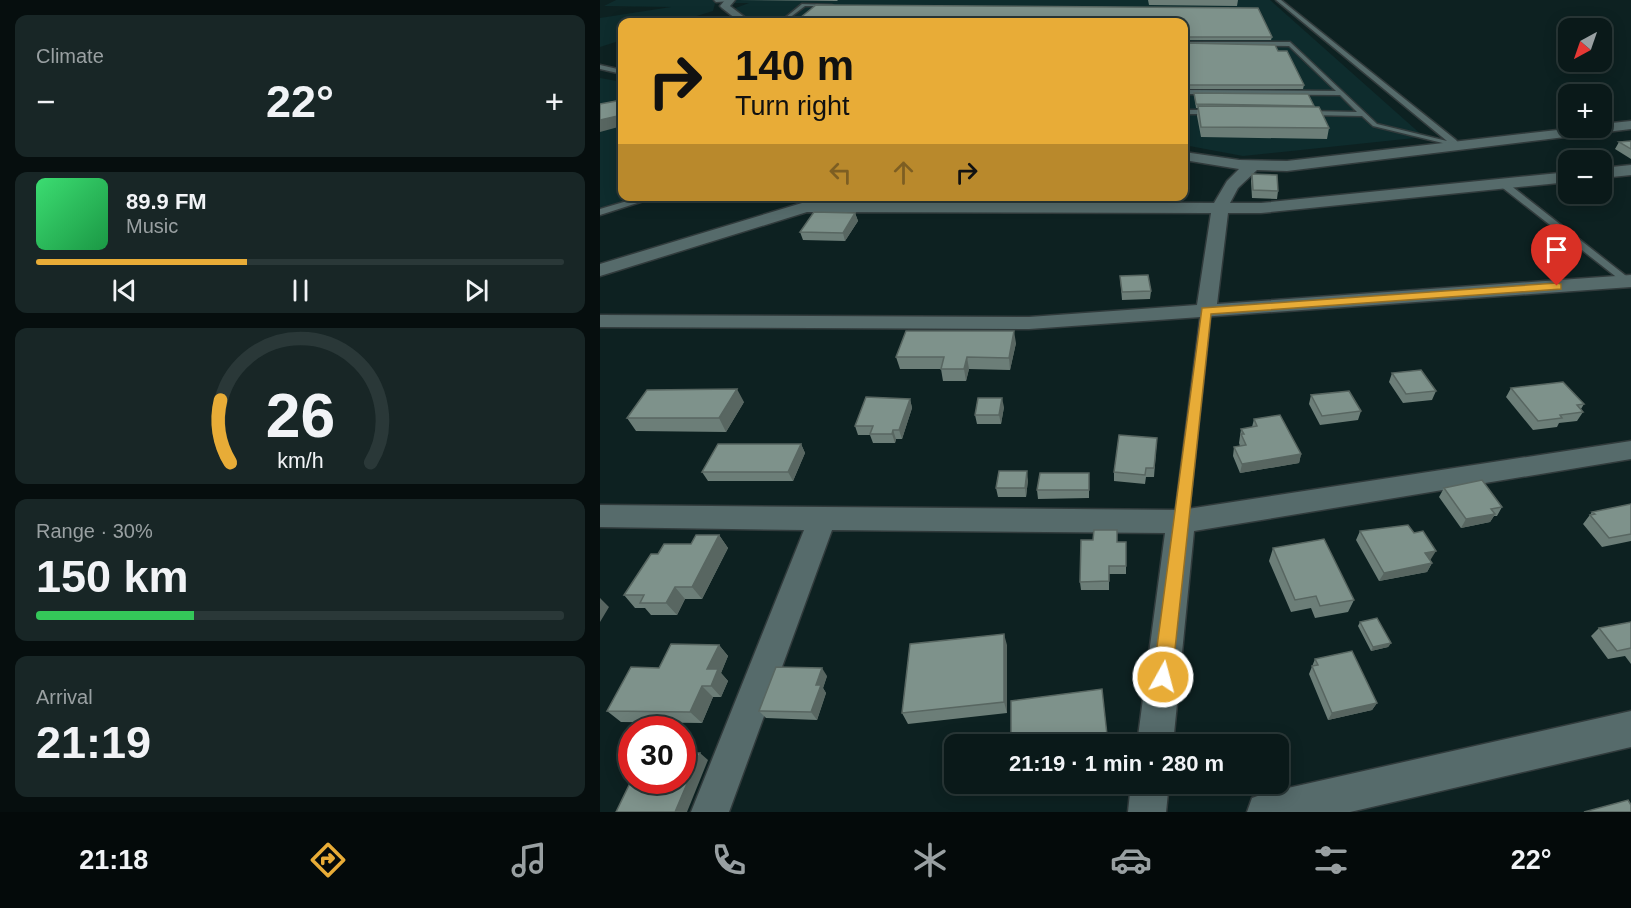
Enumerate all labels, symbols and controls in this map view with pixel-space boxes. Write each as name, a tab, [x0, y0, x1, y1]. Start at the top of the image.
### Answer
north arrow	[1558, 18, 1612, 72]
map controls	[1558, 18, 1612, 204]
icon: right	[636, 42, 714, 120]
text: 140 m	[735, 42, 854, 89]
text: Climate	[36, 45, 104, 67]
text: 22°	[266, 76, 334, 127]
text: −	[36, 83, 55, 120]
text: +	[545, 83, 564, 120]
button: +	[1558, 84, 1612, 138]
text: Turn right	[735, 91, 850, 121]
button: −	[1558, 150, 1612, 204]
icon: left	[824, 156, 857, 189]
icon: ahead	[887, 156, 920, 189]
icon: right	[950, 156, 983, 189]
text: 89.9 FM	[126, 189, 207, 214]
text: Music	[126, 215, 178, 237]
pin	[1531, 224, 1582, 286]
icon: arrive	[1540, 233, 1573, 266]
icon: previous	[108, 274, 141, 307]
icon: pause	[284, 274, 317, 307]
icon: next	[460, 274, 493, 307]
text: 26	[265, 381, 335, 450]
text: km/h	[277, 449, 323, 473]
text: Range · 30%	[36, 520, 153, 542]
text: 150 km	[36, 551, 189, 602]
position arrow	[1131, 645, 1195, 709]
text: Arrival	[36, 686, 93, 708]
speed limit sign: 30	[618, 716, 696, 794]
text: 21:19	[36, 717, 151, 768]
text: 21:19 · 1 min · 280 m	[1009, 751, 1224, 776]
icon: directions	[307, 839, 349, 881]
icon: music	[508, 839, 550, 881]
icon: phone	[708, 839, 750, 881]
icon: climate	[909, 839, 951, 881]
icon: car	[1110, 839, 1152, 881]
icon: filters	[1310, 839, 1352, 881]
text: 21:18	[79, 845, 148, 875]
text: 22°	[1511, 845, 1552, 875]

